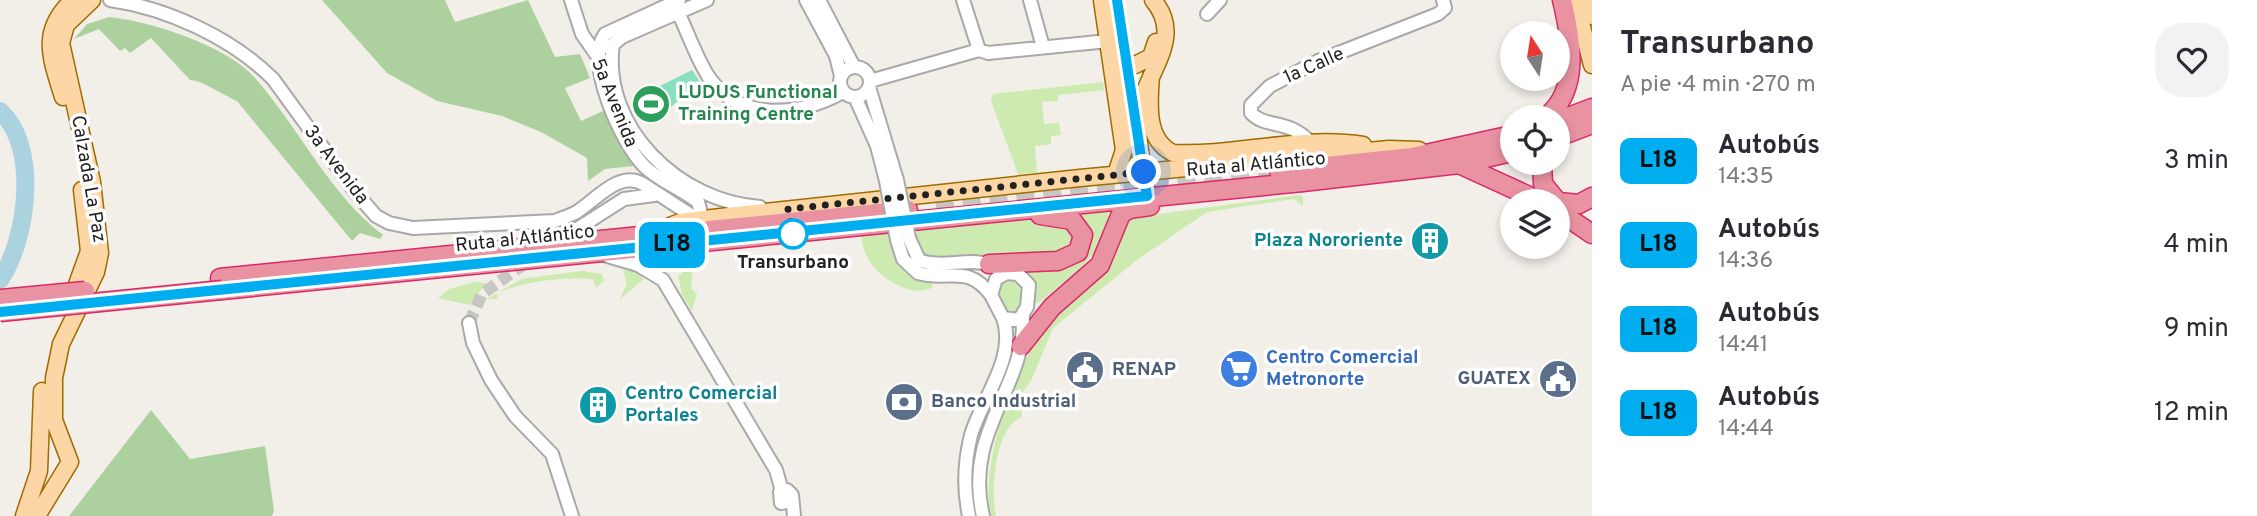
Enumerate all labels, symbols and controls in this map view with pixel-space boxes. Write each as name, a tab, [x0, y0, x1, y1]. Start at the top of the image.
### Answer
north arrow	[1500, 21, 1570, 91]
map controls	[1500, 21, 1570, 259]
button: heart	[2155, 23, 2229, 97]
text: Transurbano	[1620, 24, 1814, 66]
street label: 1a Calle	[1280, 42, 1348, 90]
street label: 5a Avenida	[585, 55, 643, 151]
text: A pie · 4 min · 270 m	[1620, 71, 1816, 100]
place label: LUDUS Functional Training Centre	[678, 81, 838, 127]
sports icon: LUDUS Functional Training Centre	[630, 83, 672, 125]
button: locate	[1500, 105, 1570, 175]
street label: Calzada La Paz	[65, 114, 111, 244]
street label: 3a Avenida	[298, 120, 374, 210]
text: Autobús	[1718, 130, 1820, 163]
text: 3 min	[2164, 145, 2229, 178]
text: L18	[1639, 146, 1678, 176]
street label: Ruta al Atlántico	[1185, 147, 1327, 183]
your location	[1126, 154, 1161, 189]
text: 14:35	[1718, 163, 1774, 192]
button: layers	[1500, 189, 1570, 259]
text: Autobús	[1718, 214, 1820, 247]
marker: Transurbano	[778, 219, 808, 249]
street label: Ruta al Atlántico	[454, 220, 596, 258]
building icon: Plaza Nororiente	[1409, 220, 1451, 262]
line badge: L18	[632, 222, 712, 268]
place label: Plaza Nororiente	[1254, 229, 1403, 253]
text: 4 min	[2163, 229, 2229, 262]
text: L18	[653, 230, 691, 260]
text: L18	[1639, 230, 1678, 260]
text: 14:36	[1718, 247, 1773, 276]
place label: Transurbano	[737, 251, 849, 275]
text: Autobús	[1718, 298, 1820, 331]
text: 9 min	[2164, 313, 2229, 346]
text: L18	[1639, 314, 1678, 344]
text: 14:41	[1718, 331, 1768, 360]
place label: Centro Comercial Metronorte	[1266, 346, 1419, 392]
supermarket icon: Centro Comercial Metronorte	[1218, 348, 1260, 390]
public building icon: RENAP	[1064, 349, 1106, 391]
place label: RENAP	[1112, 358, 1176, 382]
public building icon: GUATEX	[1537, 358, 1579, 400]
place label: GUATEX	[1457, 367, 1531, 391]
bank icon: Banco Industrial	[883, 381, 925, 423]
place label: Centro Comercial Portales	[625, 382, 778, 428]
text: Autobús	[1718, 382, 1820, 415]
building icon: Centro Comercial Portales	[577, 384, 619, 426]
place label: Banco Industrial	[931, 390, 1076, 414]
text: 12 min	[2154, 397, 2229, 430]
text: L18	[1639, 398, 1678, 428]
text: 14:44	[1718, 415, 1774, 444]

